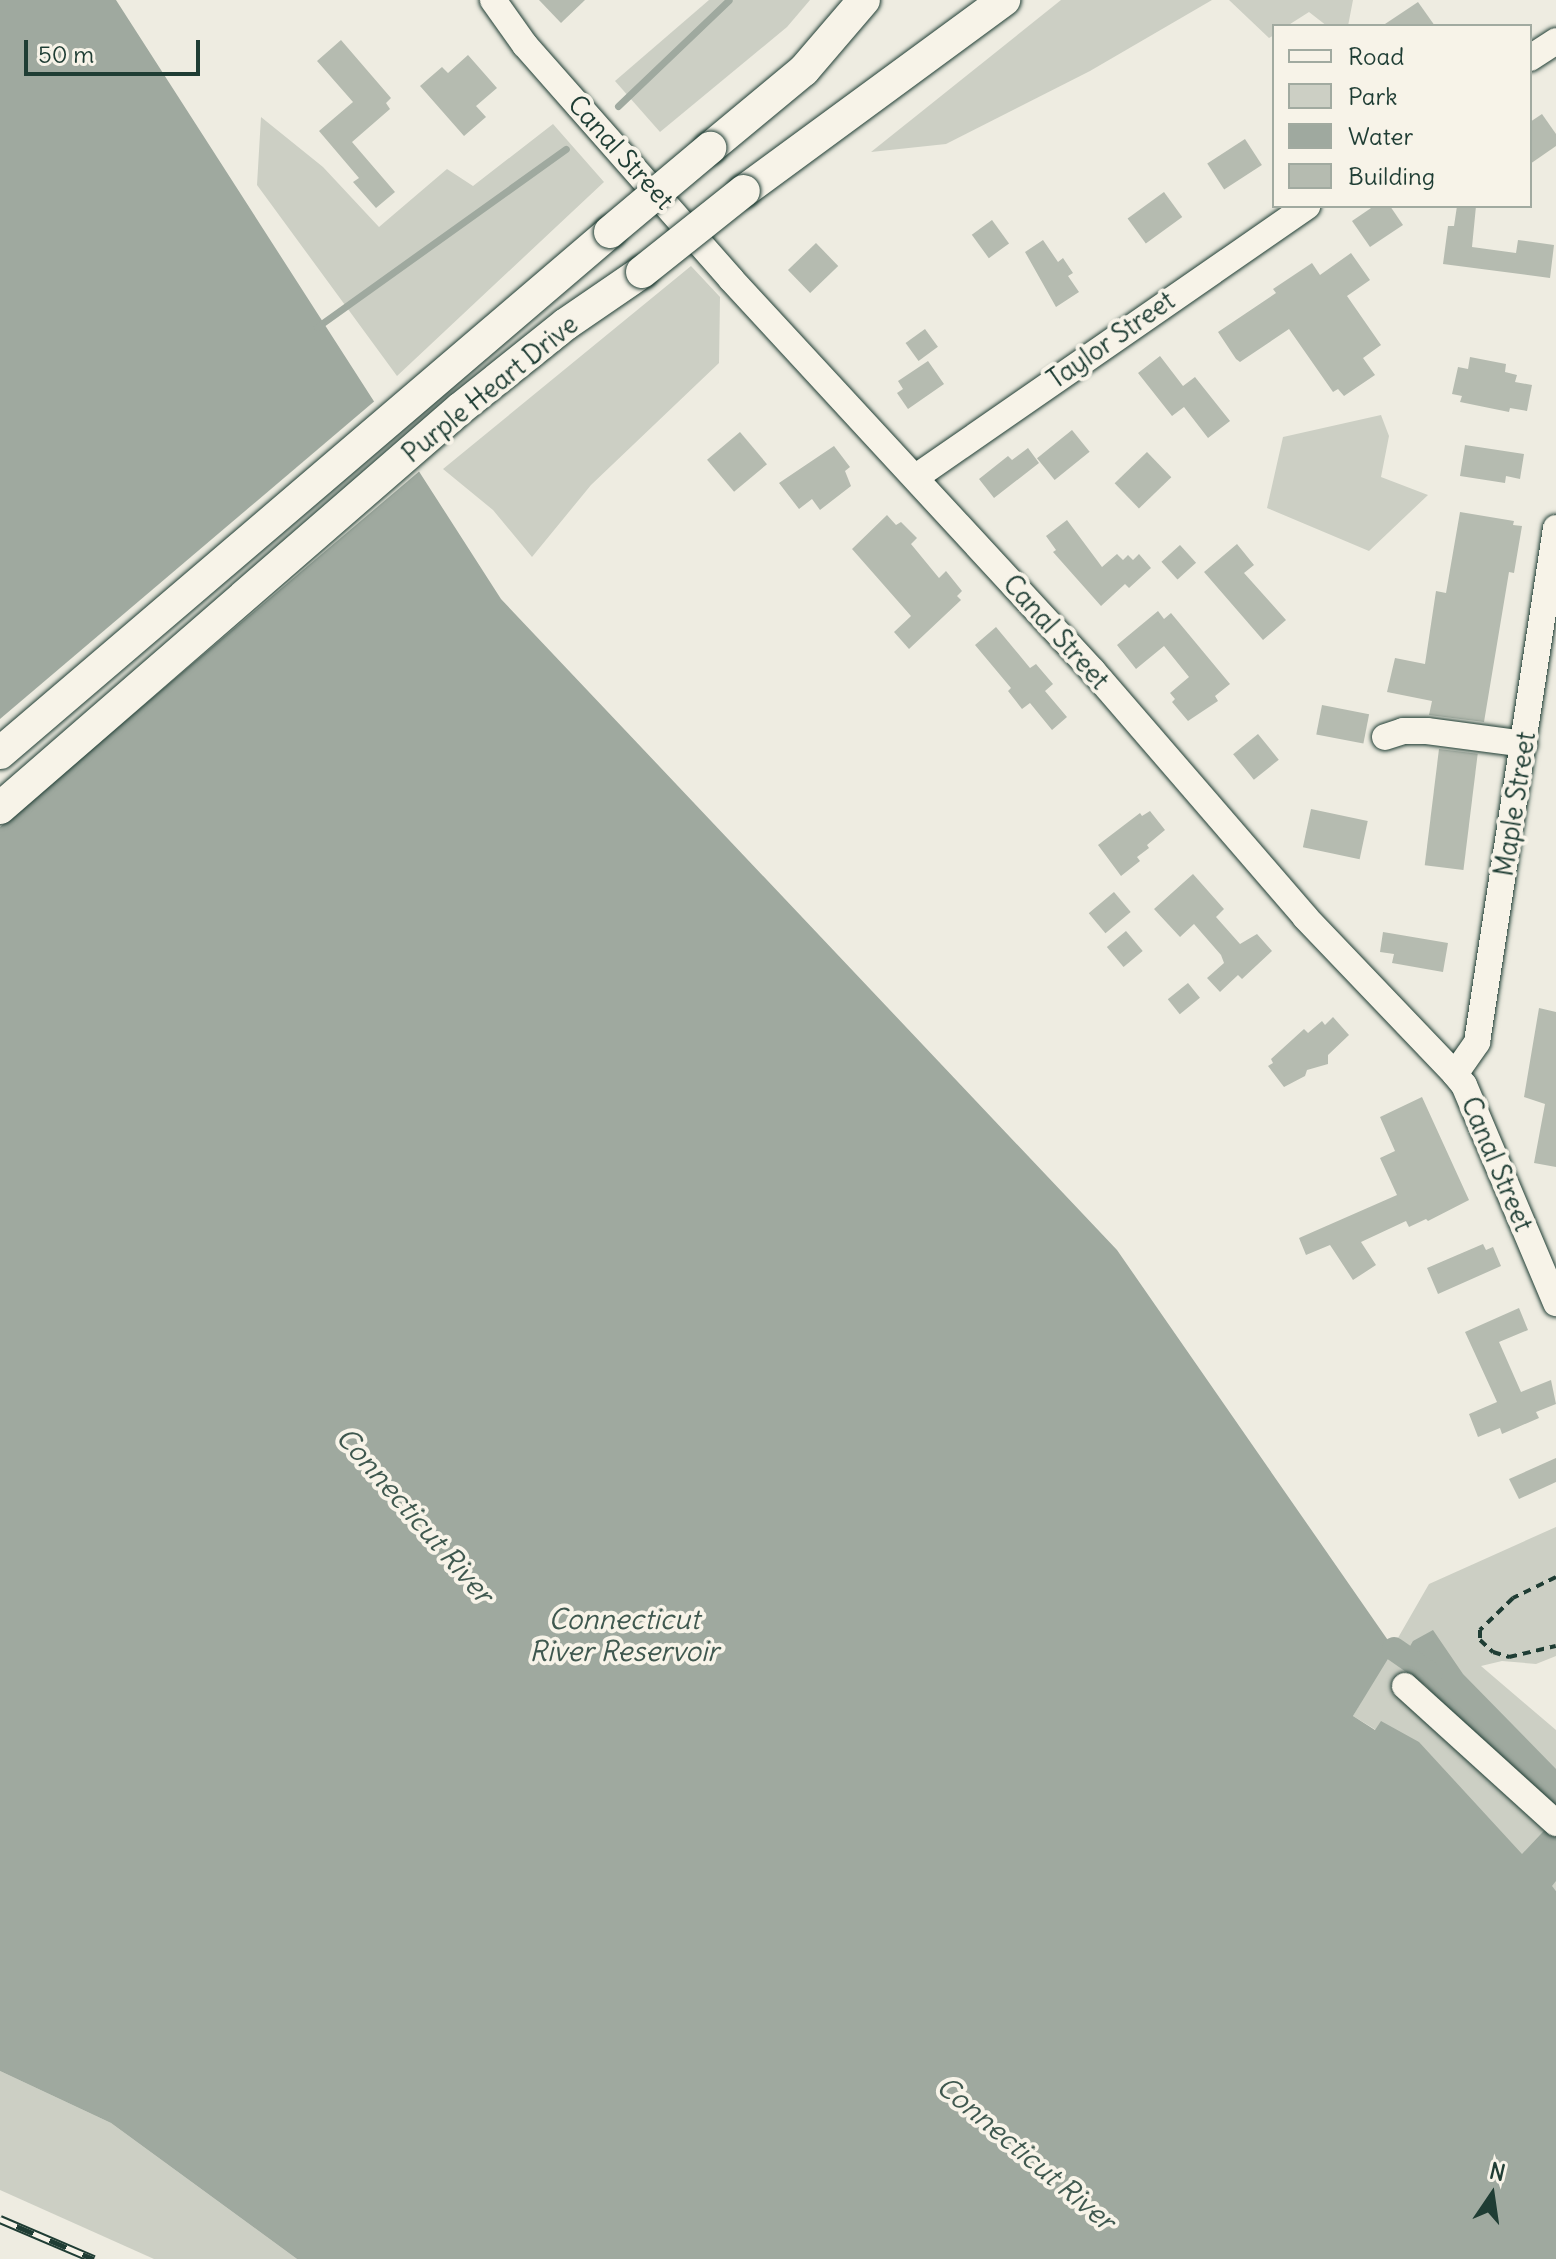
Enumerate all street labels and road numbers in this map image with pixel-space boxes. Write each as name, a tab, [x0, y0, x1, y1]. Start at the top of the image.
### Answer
street label: Canal Street	[562, 88, 680, 216]
street label: Taylor Street	[1041, 285, 1181, 395]
street label: Purple Heart Drive	[396, 309, 584, 469]
street label: Canal Street	[997, 568, 1115, 696]
street label: Maple Street	[1488, 729, 1542, 879]
street label: Canal Street	[1455, 1092, 1539, 1236]

